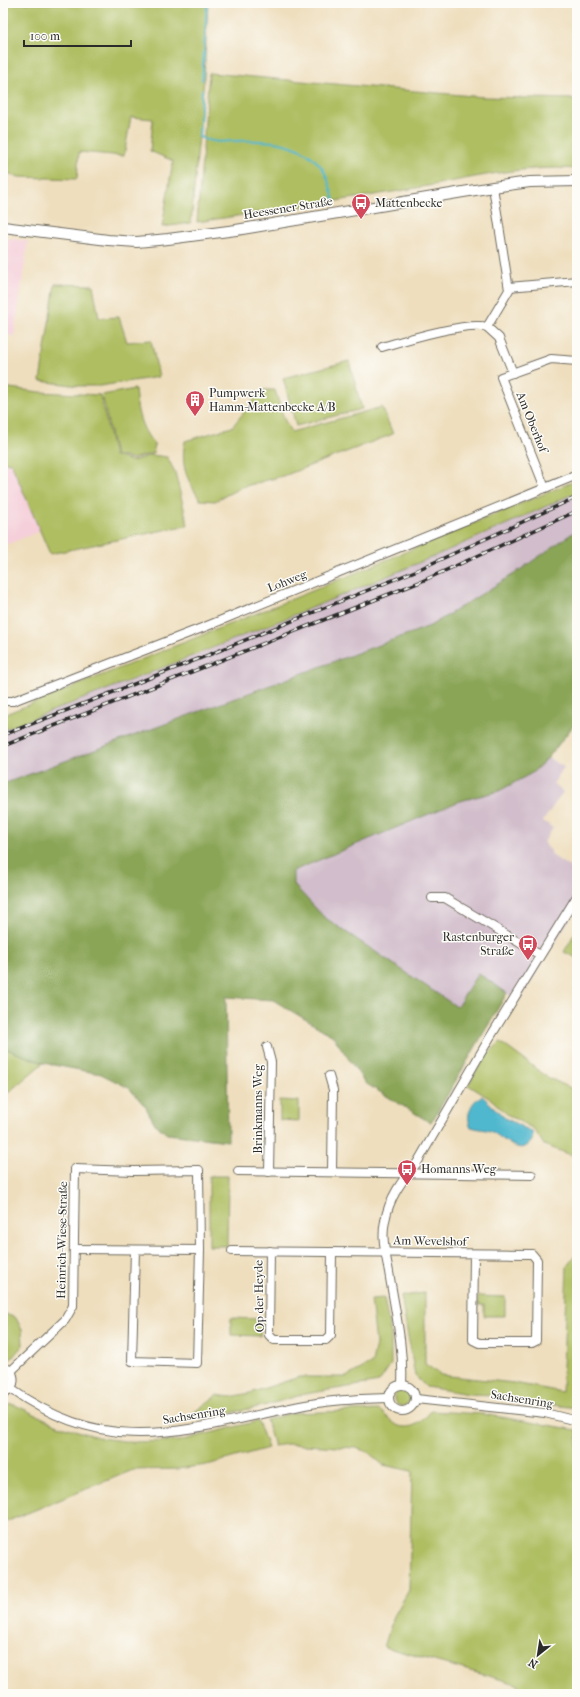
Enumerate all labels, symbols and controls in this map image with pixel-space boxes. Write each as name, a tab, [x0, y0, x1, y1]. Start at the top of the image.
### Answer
scale bar	[24, 22, 131, 48]
text: 100 m	[30, 29, 60, 43]
bus stop icon: Mattenbecke	[350, 192, 372, 220]
street label: Heessener Straße	[242, 194, 334, 222]
place label: Mattenbecke	[375, 196, 442, 210]
place label: Pumpwerk Hamm-Mattenbecke A/B	[209, 386, 336, 414]
building icon: Pumpwerk Hamm-Mattenbecke A/B	[184, 389, 206, 417]
street label: Am Oberhof	[513, 389, 552, 457]
street label: Lohweg	[265, 567, 309, 595]
place label: Rastenburger Straße	[443, 930, 515, 958]
bus stop icon: Rastenburger Straße	[517, 933, 539, 961]
street label: Brinkmanns Weg	[251, 1064, 265, 1154]
bus stop icon: Homanns Weg	[396, 1158, 418, 1186]
place label: Homanns Weg	[421, 1162, 497, 1176]
street label: Heinrich-Wiese-Straße	[54, 1181, 70, 1299]
street label: Am Wevelshof	[392, 1233, 470, 1249]
street label: Op der Heyde	[251, 1260, 267, 1332]
street label: Sachsenring	[490, 1387, 555, 1411]
street label: Sachsenring	[162, 1403, 227, 1427]
north arrow	[518, 1635, 558, 1675]
text: N	[526, 1655, 540, 1671]

